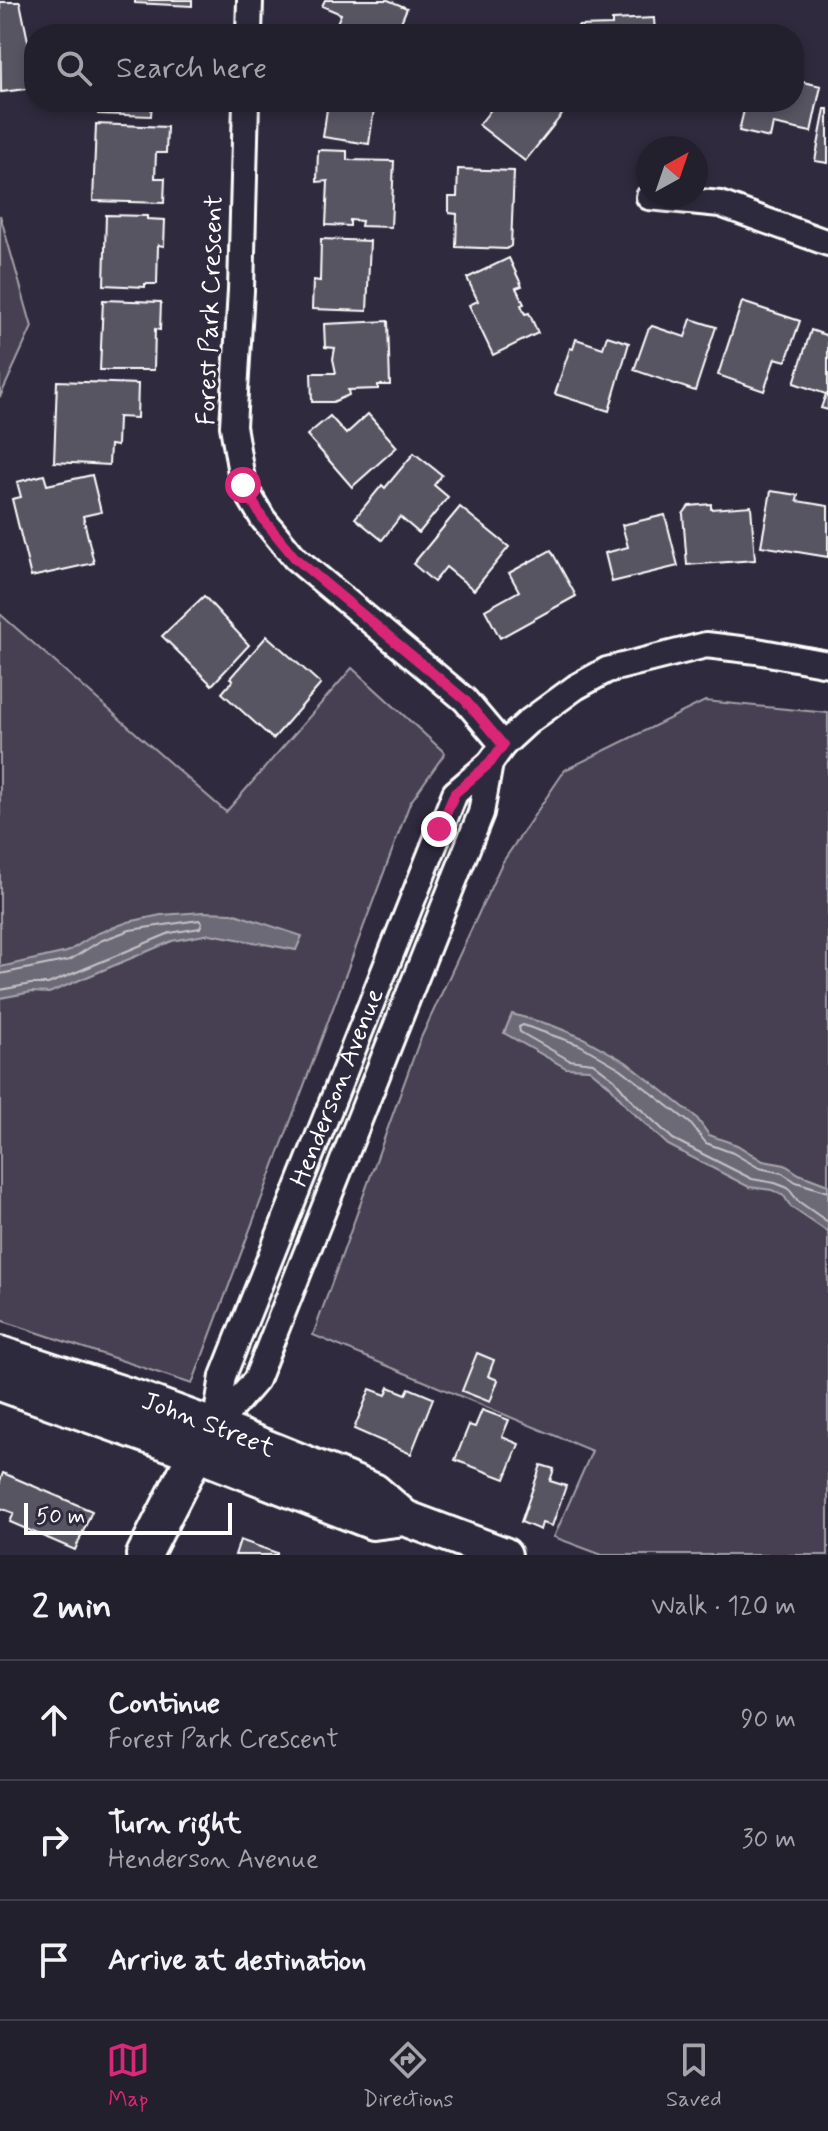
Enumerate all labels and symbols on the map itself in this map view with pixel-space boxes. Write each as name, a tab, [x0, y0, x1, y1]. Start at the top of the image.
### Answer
north arrow	[636, 136, 708, 208]
street label: Forest Park Crescent	[190, 194, 232, 426]
route start	[225, 467, 261, 503]
route end	[421, 811, 457, 847]
street label: Henderson Avenue	[283, 983, 393, 1192]
street label: John Street	[137, 1384, 280, 1466]
scale bar	[24, 1499, 232, 1535]

